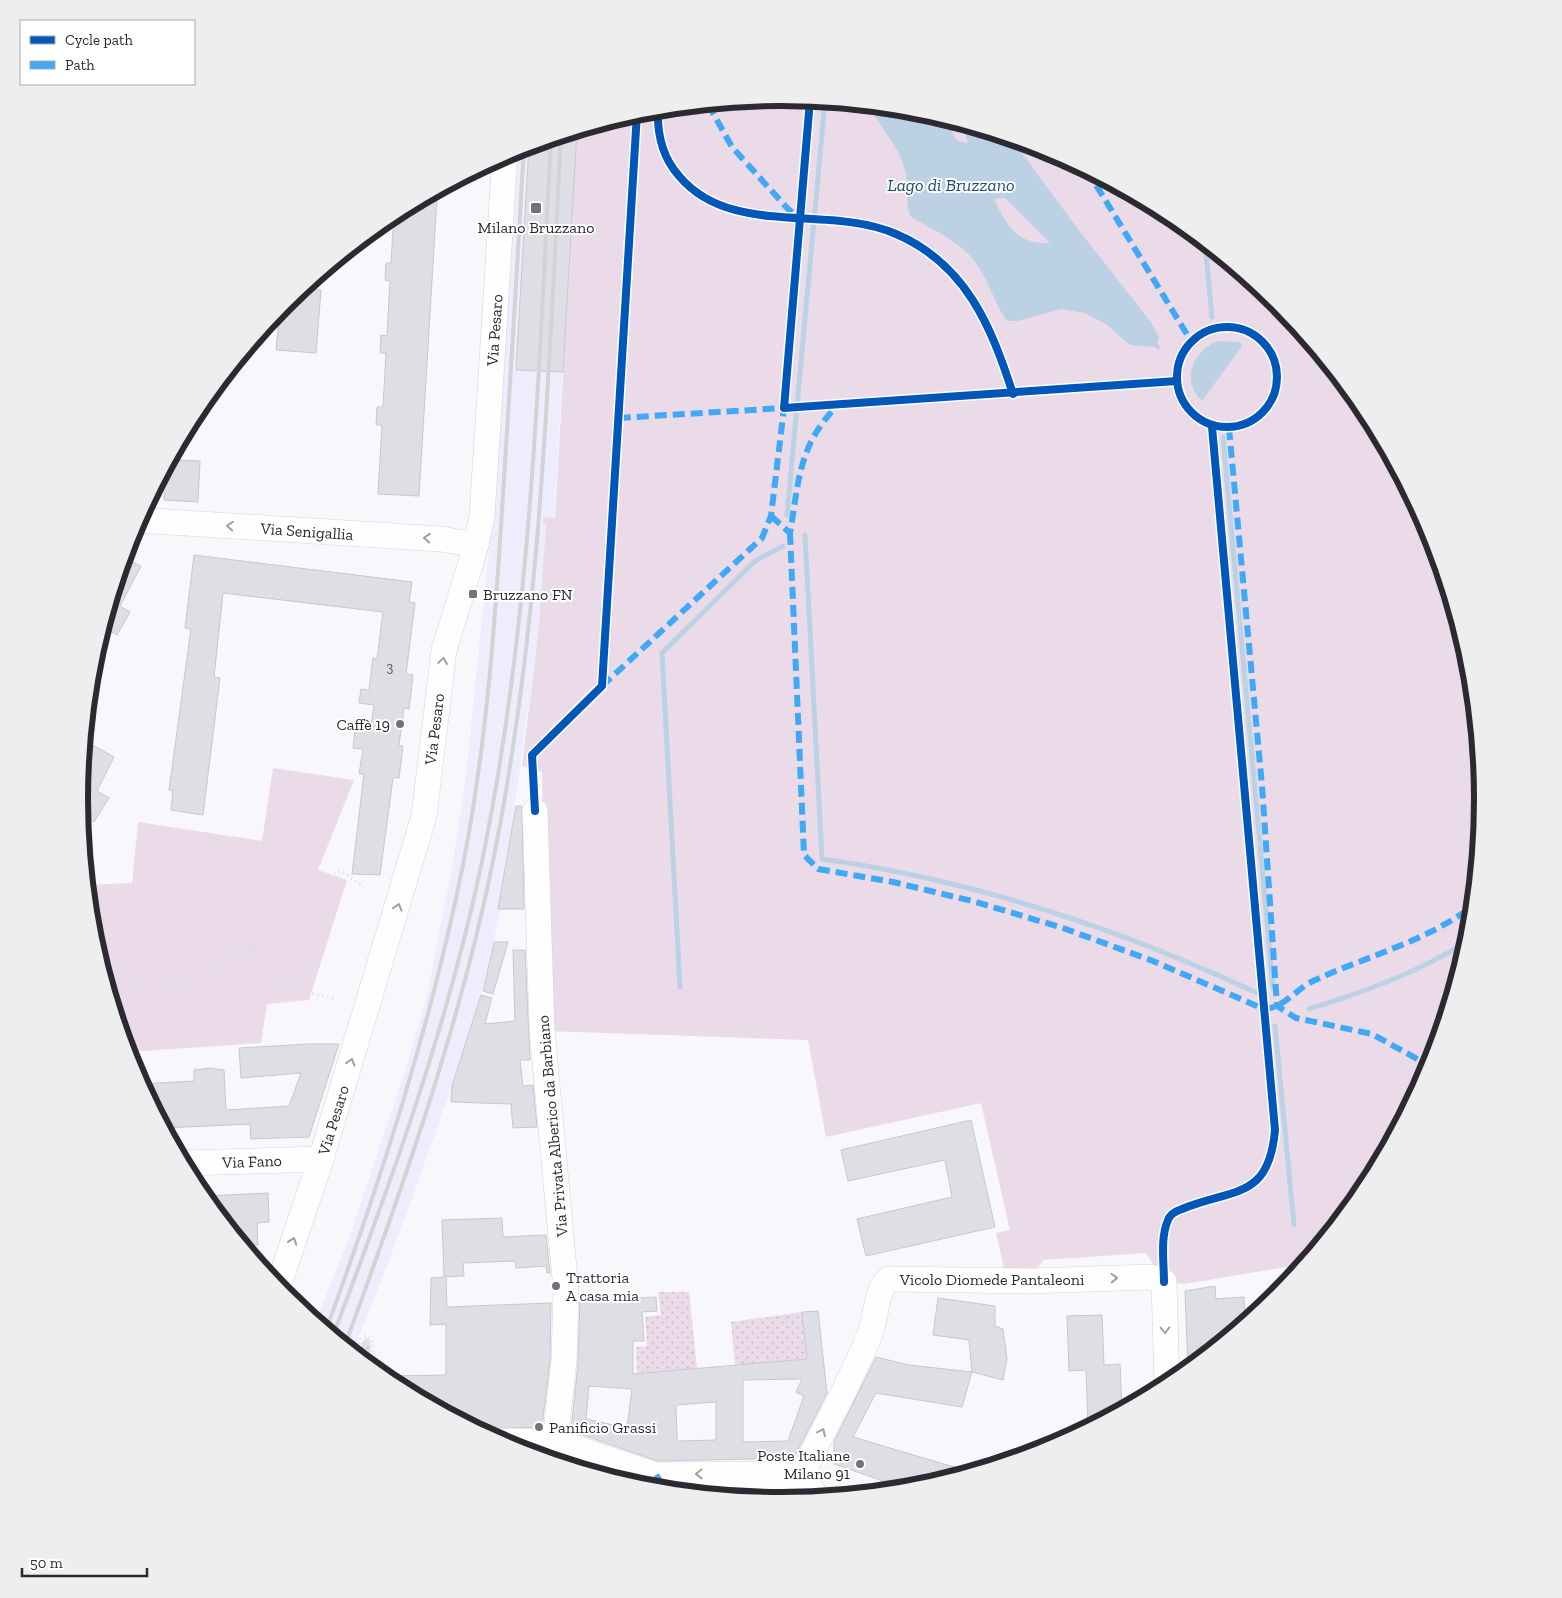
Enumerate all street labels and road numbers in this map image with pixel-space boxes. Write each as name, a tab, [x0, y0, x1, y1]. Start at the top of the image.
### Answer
street label: Via Pesaro	[482, 294, 506, 368]
street label: Via Senigallia	[259, 519, 354, 544]
street label: Via Pesaro	[421, 692, 448, 767]
street label: Via Privata Alberico da Barbiano	[533, 1014, 572, 1238]
street label: Via Pesaro	[314, 1083, 353, 1158]
street label: Via Fano	[221, 1151, 282, 1172]
street label: Vicolo Diomede Pantaleoni	[899, 1270, 1085, 1289]

